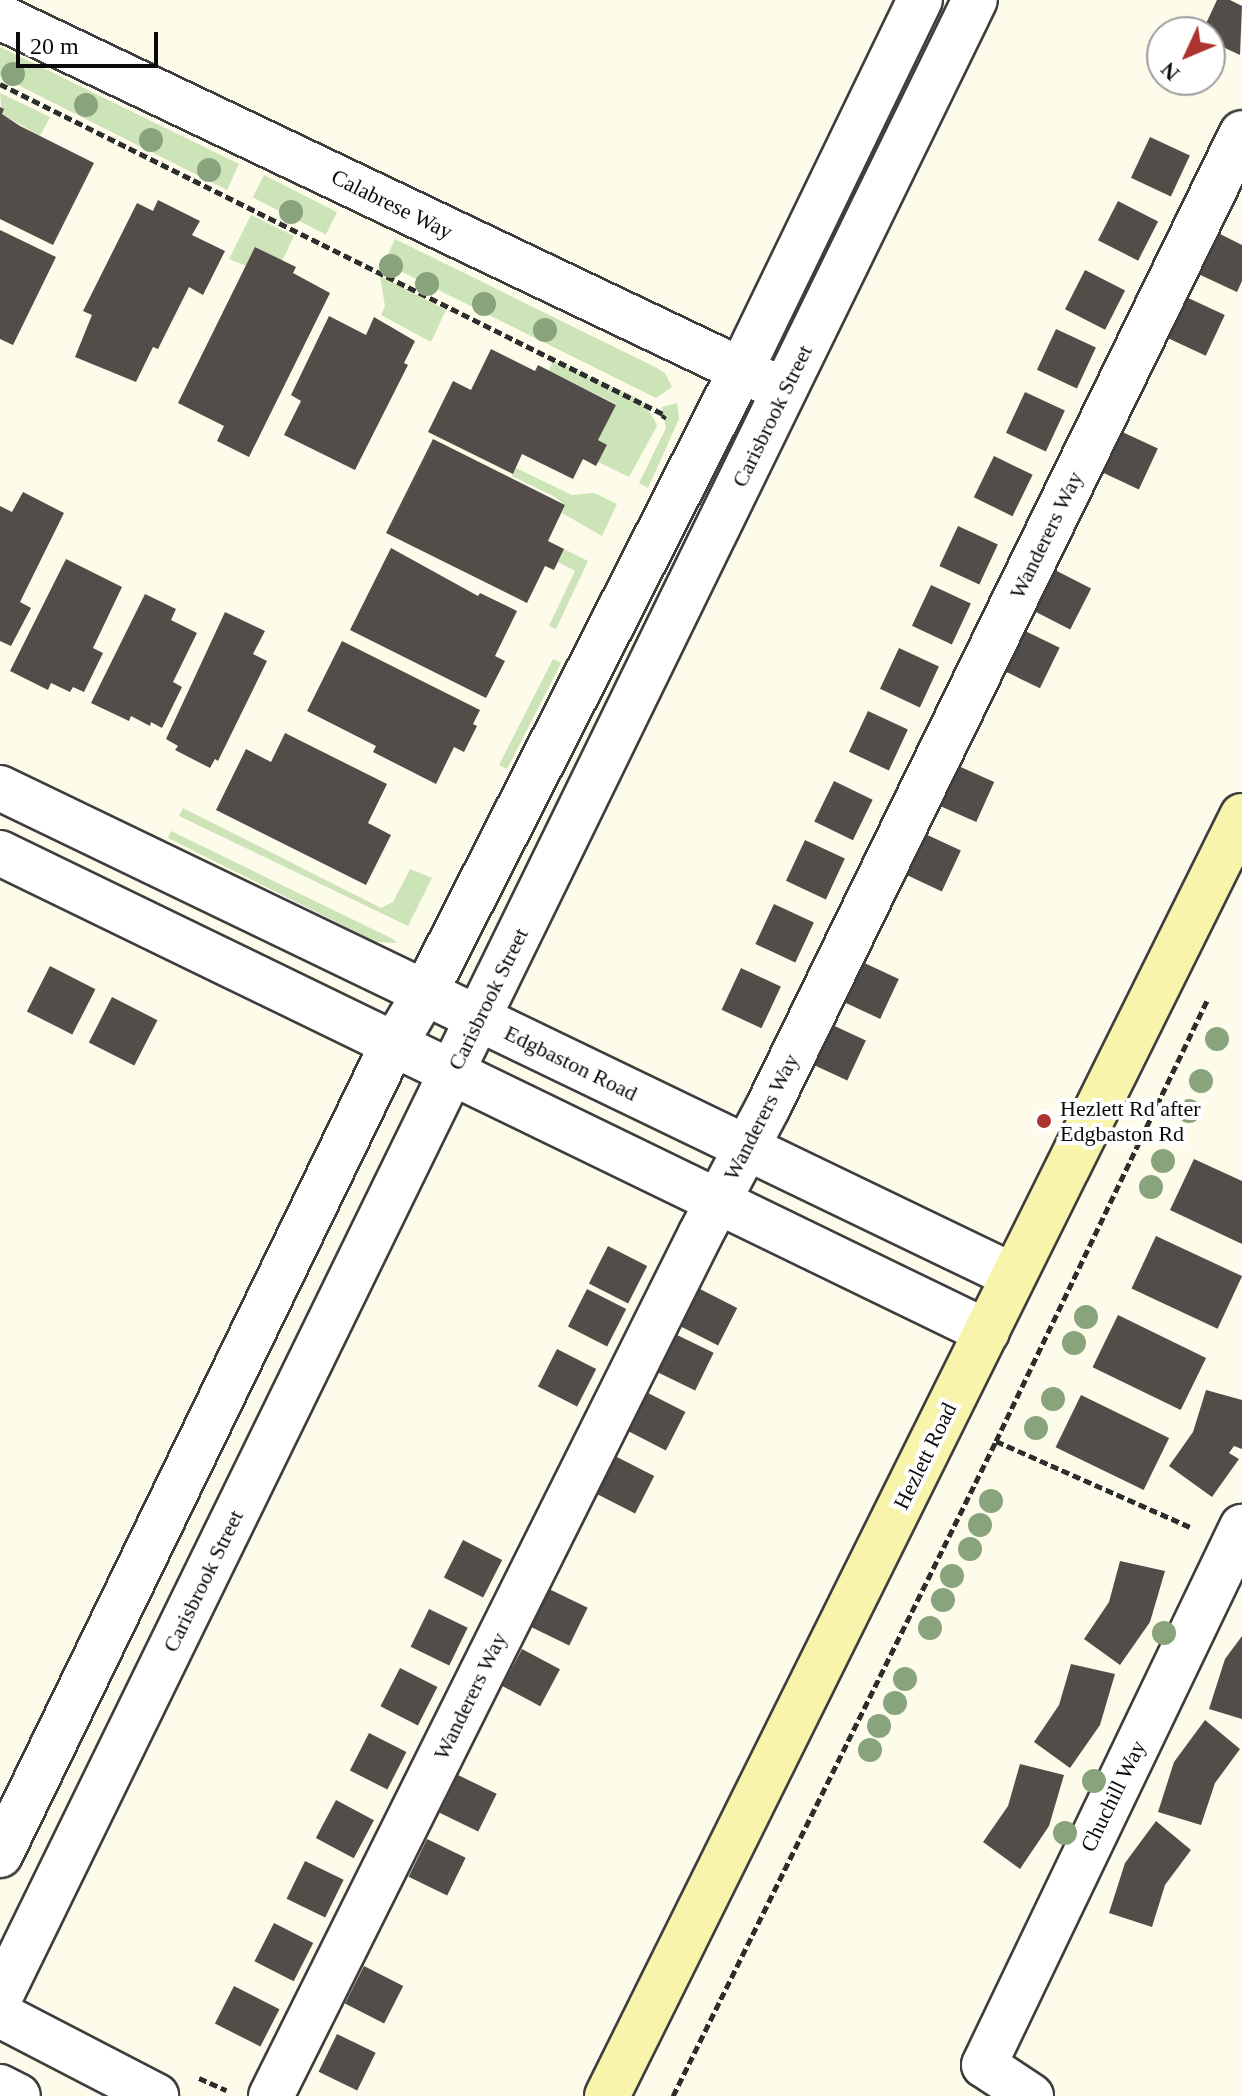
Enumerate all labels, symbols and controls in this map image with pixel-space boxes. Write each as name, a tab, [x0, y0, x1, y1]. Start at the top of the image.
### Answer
scale bar	[20, 16, 162, 66]
north arrow	[1146, 16, 1226, 96]
text: 20 m	[30, 33, 79, 59]
text: N	[1155, 57, 1184, 86]
street label: Calabrese Way	[327, 163, 457, 245]
street label: Carisbrook Street	[726, 341, 818, 491]
street label: Wanderers Way	[1004, 467, 1088, 603]
street label: Carisbrook Street	[442, 924, 534, 1074]
street label: Edgbaston Road	[500, 1019, 642, 1107]
street label: Wanderers Way	[718, 1049, 804, 1185]
place label: Hezlett Rd after Edgbaston Rd	[1060, 1095, 1200, 1146]
marker: Hezlett Rd after Edgbaston Rd	[1035, 1112, 1053, 1130]
street label: Hezlett Road	[888, 1398, 962, 1514]
street label: Carisbrook Street	[157, 1506, 249, 1656]
street label: Wanderers Way	[428, 1628, 512, 1764]
street label: Chuchill Way	[1075, 1736, 1151, 1856]

